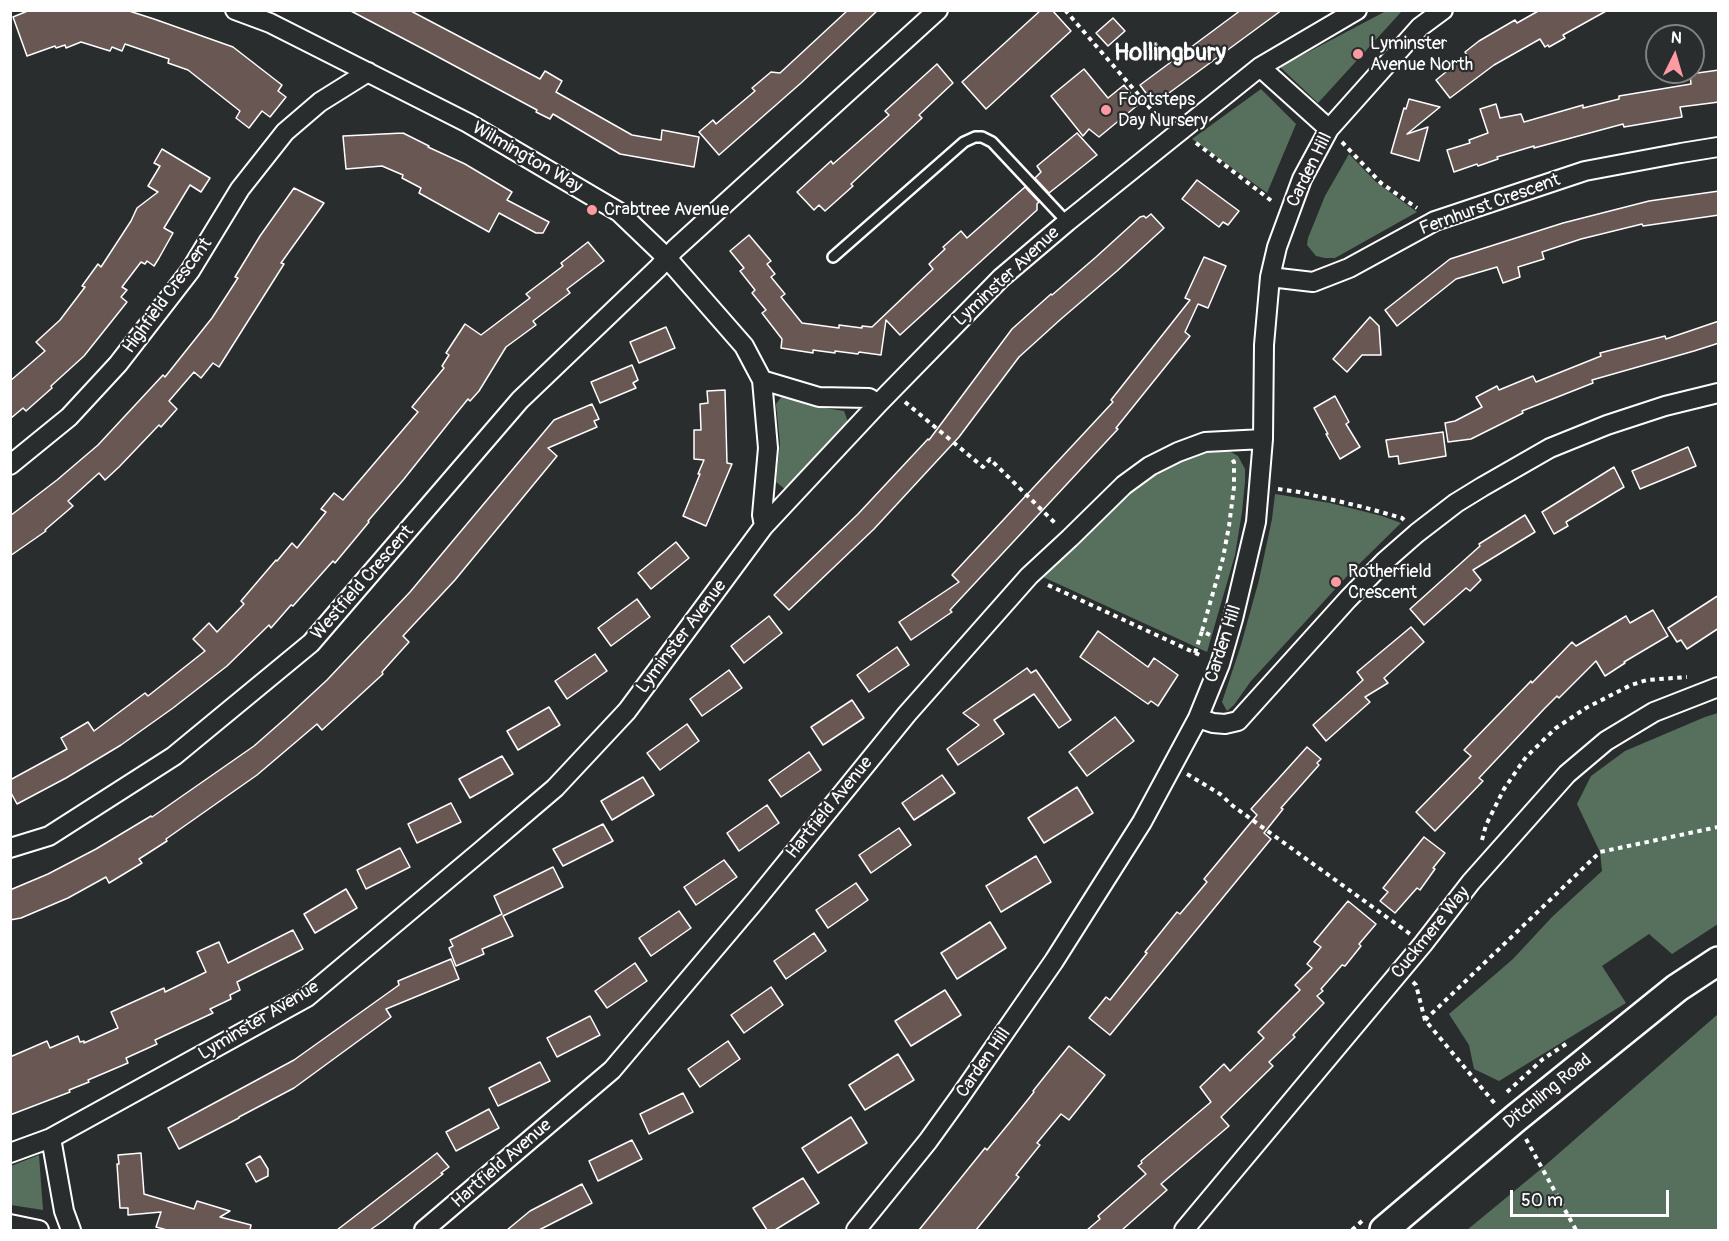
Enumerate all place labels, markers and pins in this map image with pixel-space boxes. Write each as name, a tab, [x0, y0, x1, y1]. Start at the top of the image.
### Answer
place label: Lyminster Avenue North	[1370, 33, 1473, 76]
marker: Lyminster Avenue North	[1351, 47, 1365, 61]
place label: Footsteps Day Nursery	[1118, 89, 1208, 132]
marker: Footsteps Day Nursery	[1099, 103, 1113, 117]
place label: Crabtree Avenue	[604, 199, 729, 221]
marker: Crabtree Avenue	[585, 203, 599, 217]
place label: Rotherfield Crescent	[1348, 561, 1432, 604]
marker: Rotherfield Crescent	[1329, 575, 1343, 589]

